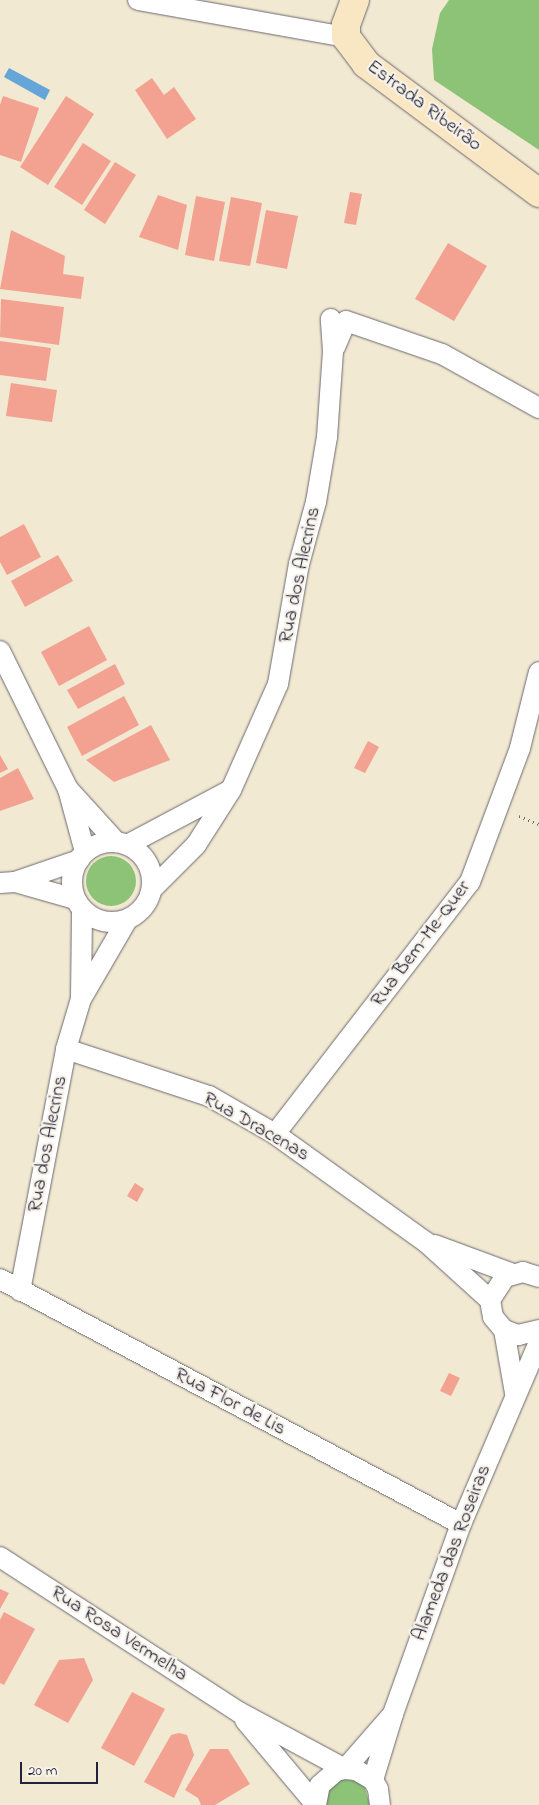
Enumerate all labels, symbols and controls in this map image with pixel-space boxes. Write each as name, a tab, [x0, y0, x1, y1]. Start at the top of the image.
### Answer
street label: Estrada Ribeirão	[362, 55, 486, 157]
street label: Rua dos Alecrins	[274, 505, 326, 645]
street label: Rua Bem-Me-Quer	[366, 876, 476, 1012]
street label: Rua dos Alecrins	[23, 1074, 73, 1214]
street label: Rua Dracenas	[199, 1087, 313, 1167]
street label: Rua Flor de Lis	[170, 1363, 290, 1441]
street label: Alameda das Roseiras	[407, 1462, 497, 1644]
street label: Rua Rosa Vermelha	[46, 1581, 192, 1687]
scale bar	[22, 1752, 100, 1784]
text: 20 m	[28, 1760, 57, 1782]

